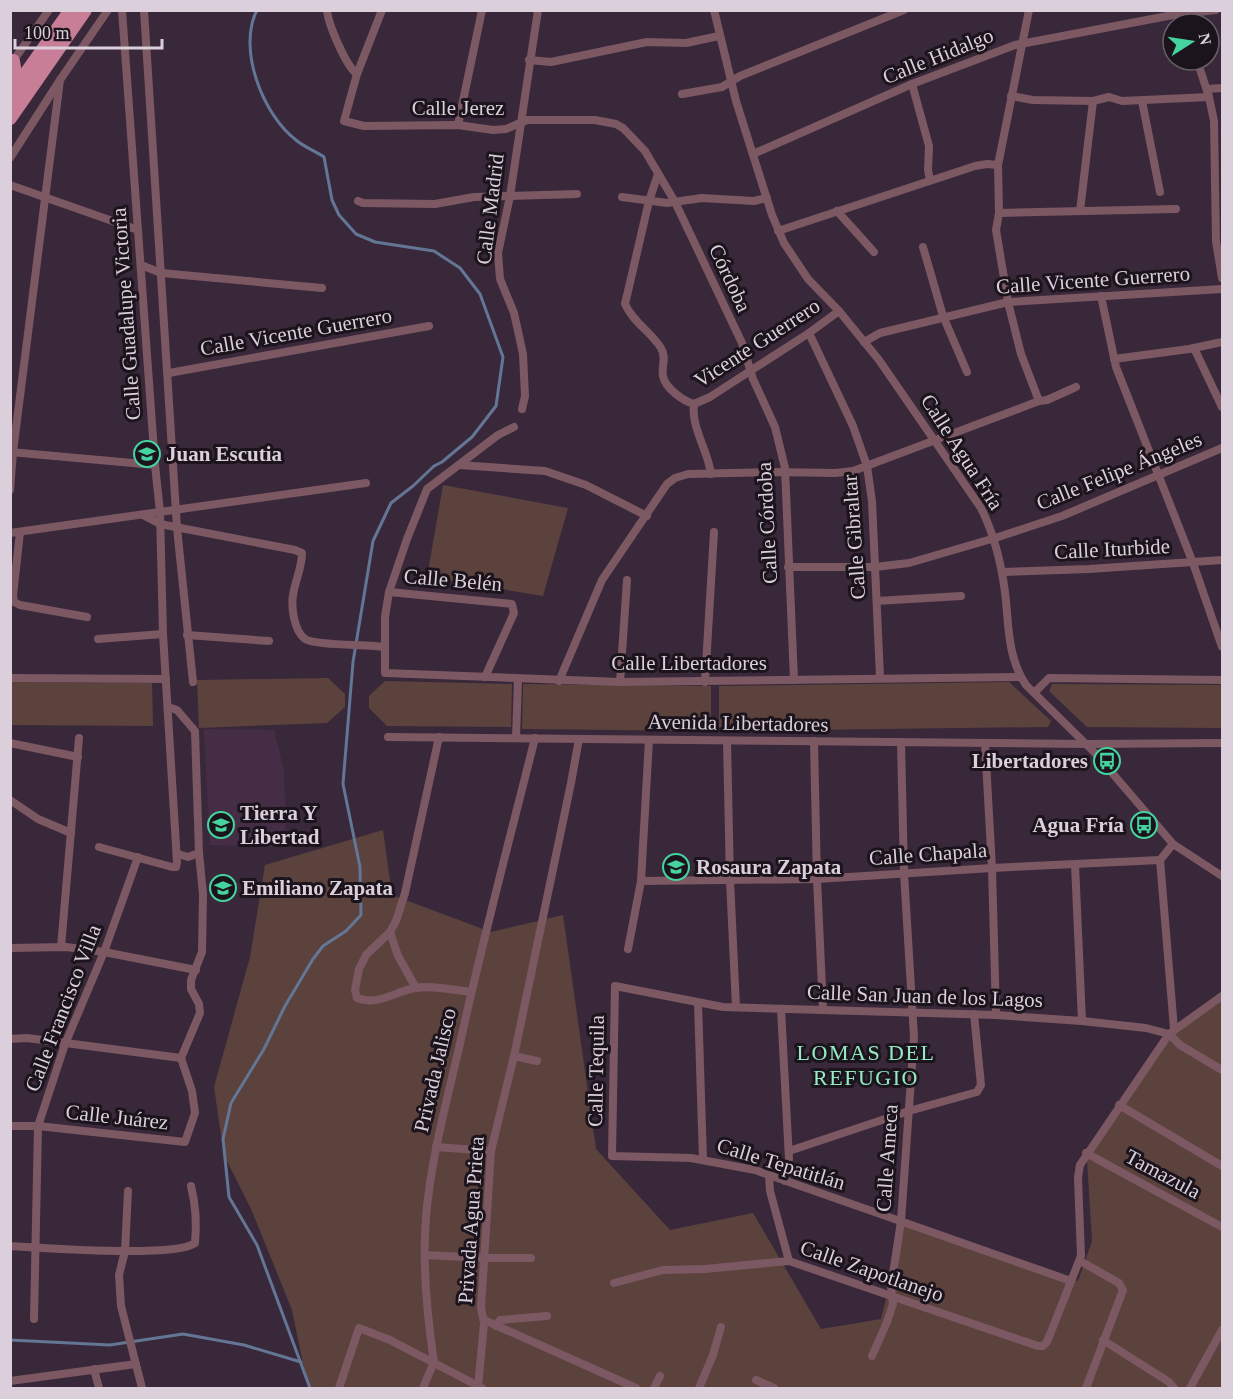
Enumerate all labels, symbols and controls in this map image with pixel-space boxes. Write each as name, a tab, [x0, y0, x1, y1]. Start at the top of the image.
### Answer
scale bar	[15, 12, 162, 50]
north arrow	[1161, 12, 1221, 72]
text: 100 m	[24, 23, 70, 43]
street label: Calle Hidalgo	[879, 23, 997, 89]
text: N	[1196, 32, 1215, 47]
street label: Calle Jerez	[412, 96, 504, 120]
street label: Calle Madrid	[471, 152, 509, 266]
street label: Calle Guadalupe Victoria	[107, 206, 145, 421]
street label: Córdoba	[704, 240, 756, 316]
street label: Calle Vicente Guerrero	[995, 261, 1191, 299]
street label: Vicente Guerrero	[690, 293, 824, 393]
street label: Calle Vicente Guerrero	[198, 303, 394, 361]
street label: Calle Agua Fría	[916, 390, 1009, 515]
street label: Calle Felipe Ángeles	[1033, 427, 1205, 515]
school or university icon: Juan Escutia	[132, 439, 162, 469]
place label: Juan Escutia	[166, 442, 283, 466]
street label: Calle Córdoba	[752, 461, 782, 584]
street label: Calle Gibraltar	[838, 474, 870, 600]
street label: Calle Iturbide	[1053, 534, 1171, 564]
street label: Calle Belén	[403, 564, 504, 596]
street label: Calle Libertadores	[611, 651, 767, 675]
street label: Avenida Libertadores	[647, 709, 829, 737]
bus stop icon: Libertadores	[1092, 746, 1122, 776]
place label: Libertadores	[972, 749, 1088, 773]
place label: Tierra Y Libertad	[240, 801, 320, 849]
school or university icon: Tierra Y Libertad	[206, 810, 236, 840]
bus stop icon: Agua Fría	[1129, 810, 1159, 840]
place label: Agua Fría	[1032, 813, 1124, 837]
street label: Calle Chapala	[868, 838, 989, 870]
school or university icon: Rosaura Zapata	[661, 852, 691, 882]
place label: Rosaura Zapata	[696, 855, 842, 879]
school or university icon: Emiliano Zapata	[208, 873, 238, 903]
place label: Emiliano Zapata	[242, 876, 394, 900]
street label: Calle Francisco Villa	[20, 921, 106, 1095]
street label: Calle San Juan de los Lagos	[807, 980, 1043, 1012]
street label: Privada Jalisco	[409, 1006, 461, 1134]
street label: Calle Tequila	[583, 1014, 609, 1127]
district label: LOMAS DEL REFUGIO	[797, 1040, 935, 1090]
street label: Calle Juárez	[64, 1100, 170, 1134]
street label: Calle Ameca	[871, 1103, 903, 1213]
street label: Calle Tepatitlán	[714, 1133, 849, 1195]
street label: Privada Agua Prieta	[453, 1135, 489, 1305]
street label: Tamazula	[1121, 1144, 1205, 1204]
street label: Calle Zapotlanejo	[797, 1235, 947, 1307]

